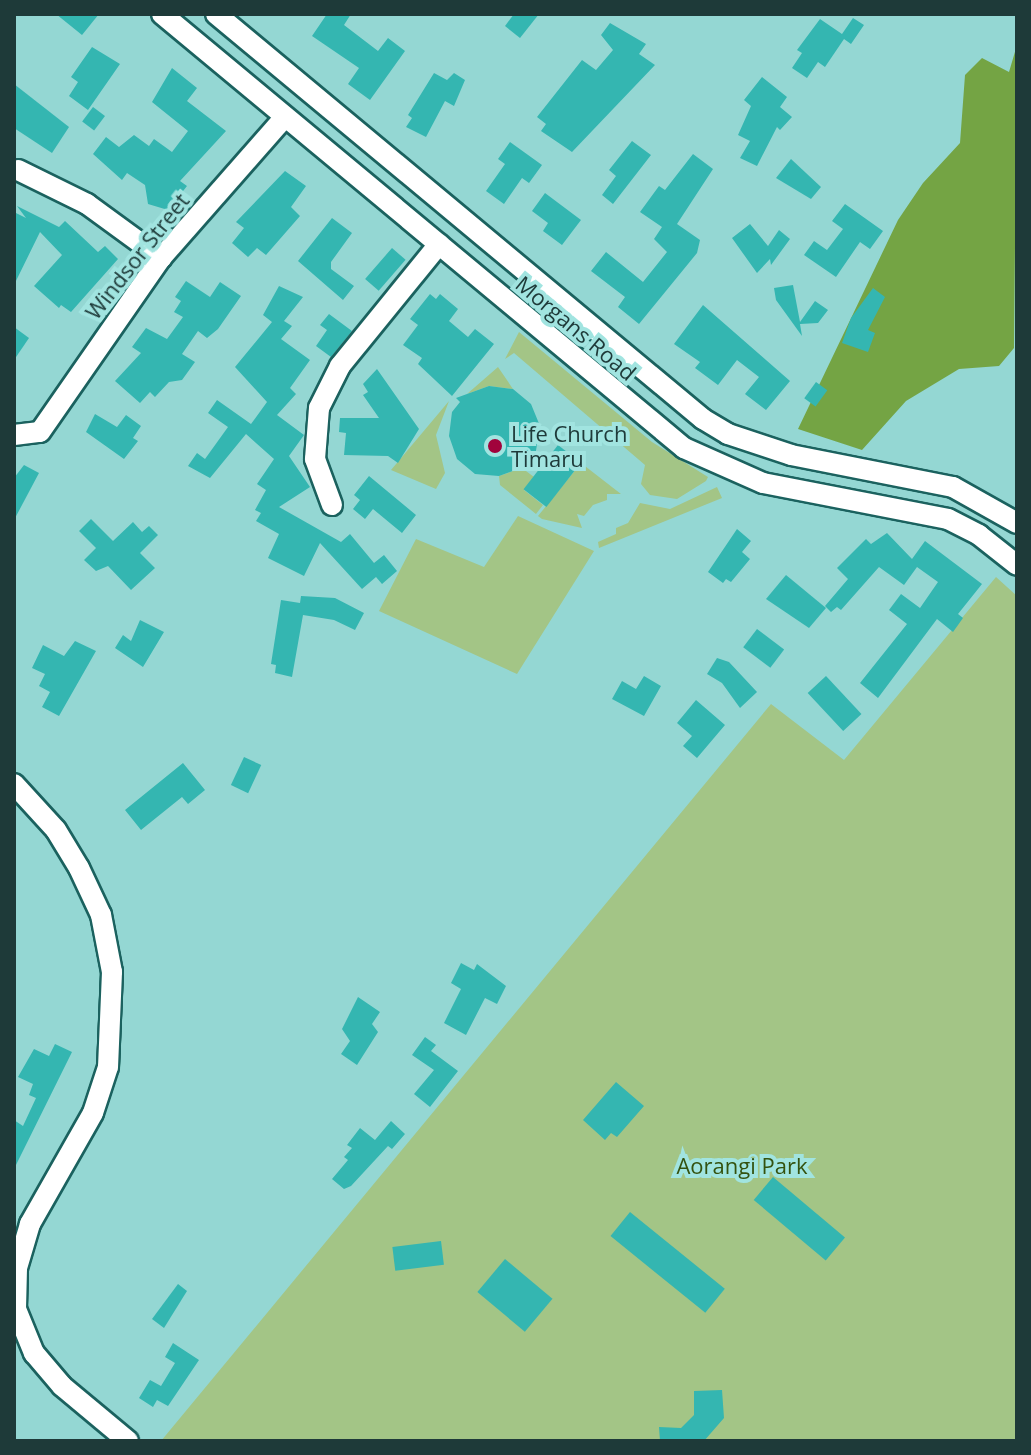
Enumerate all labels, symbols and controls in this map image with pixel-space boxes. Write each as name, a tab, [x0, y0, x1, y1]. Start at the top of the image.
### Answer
street label: Windsor Street	[80, 188, 194, 324]
street label: Morgans Road	[511, 270, 641, 386]
place label: Life Church Timaru	[511, 420, 627, 472]
marker: Life Church Timaru	[486, 437, 504, 455]
park label: Aorangi Park	[676, 1153, 808, 1179]

